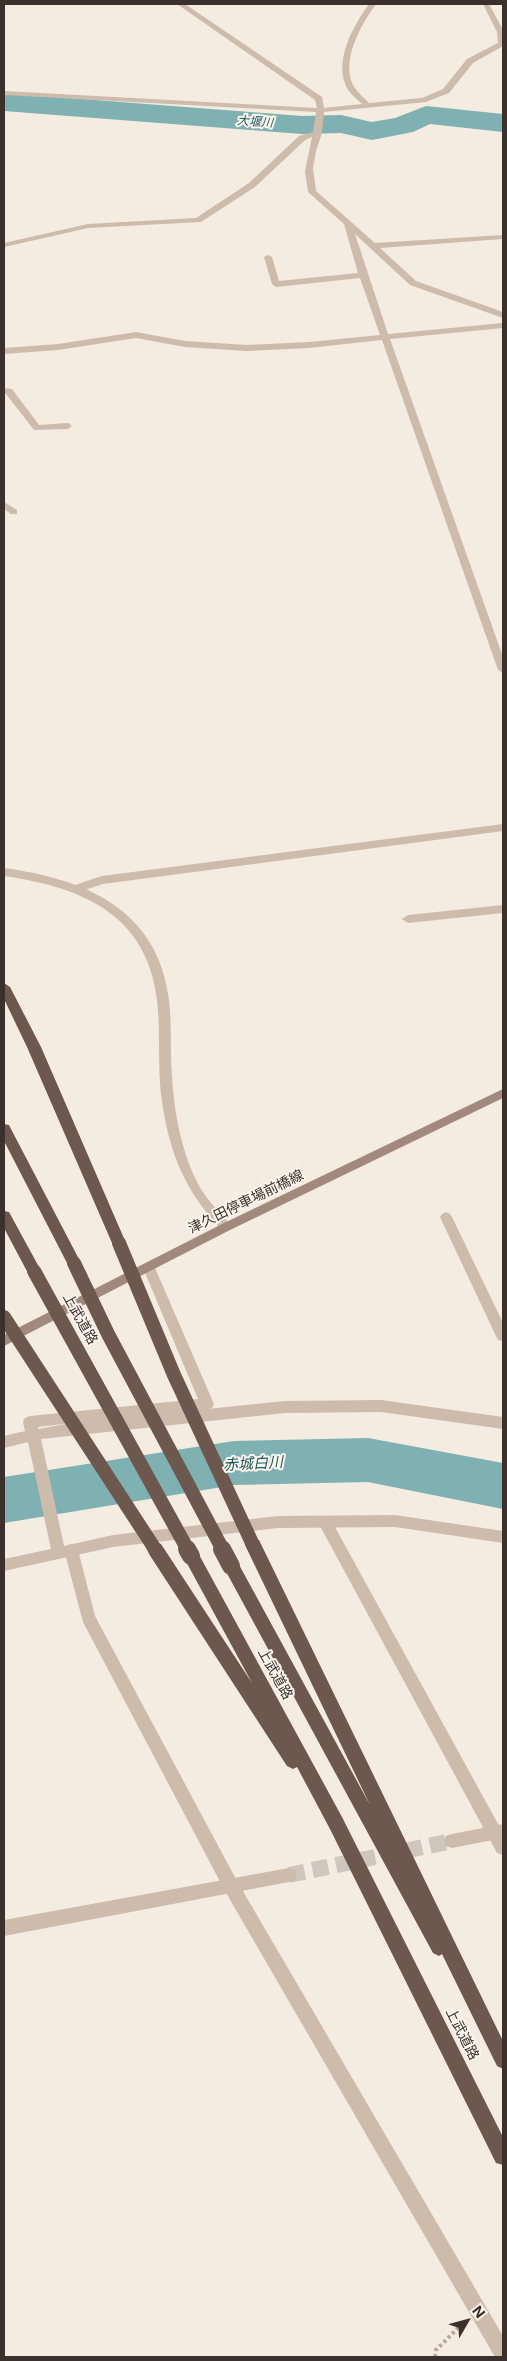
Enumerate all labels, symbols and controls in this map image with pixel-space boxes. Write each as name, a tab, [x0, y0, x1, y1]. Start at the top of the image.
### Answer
water label: 大堰川	[237, 114, 273, 130]
street label: 津久田停車場前橋線	[186, 1167, 306, 1237]
street label: 上武道路	[59, 1290, 101, 1348]
water label: 赤城白川	[223, 1453, 283, 1475]
street label: 上武道路	[254, 1645, 296, 1703]
street label: 上武道路	[442, 2005, 482, 2063]
north arrow	[442, 2296, 492, 2346]
text: N	[469, 2302, 489, 2321]

